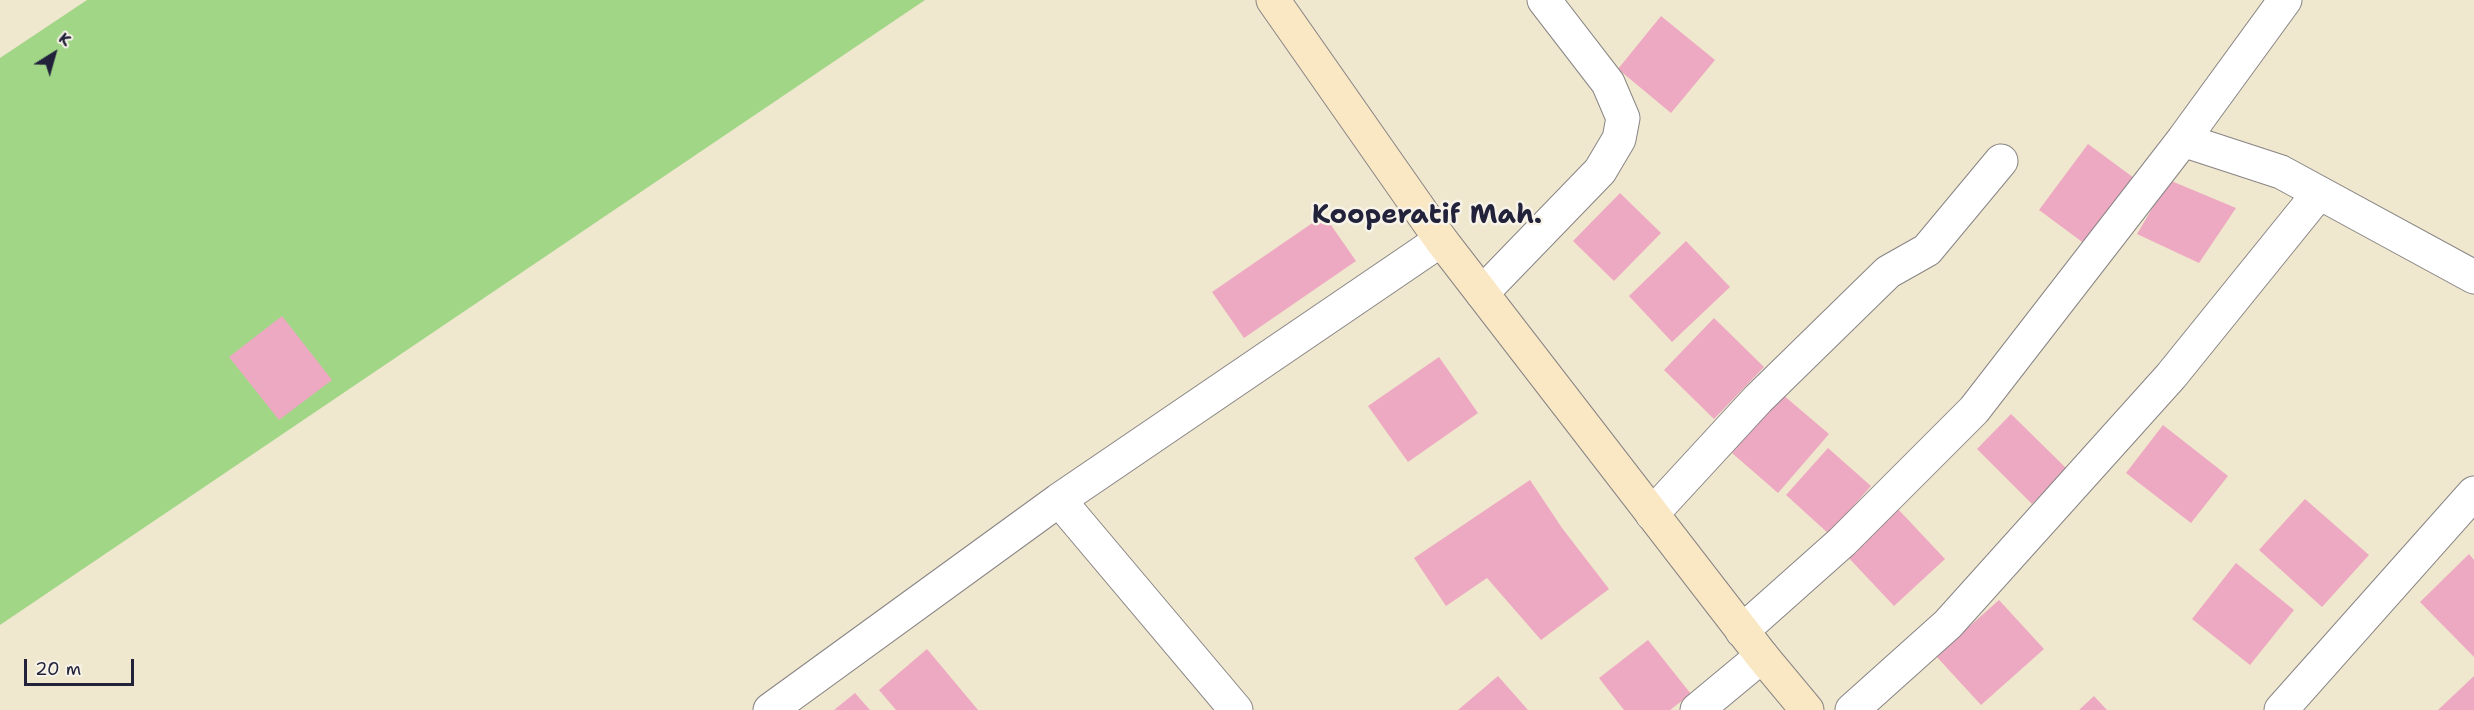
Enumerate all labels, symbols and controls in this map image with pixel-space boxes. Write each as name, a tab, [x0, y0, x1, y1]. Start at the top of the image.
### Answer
north arrow	[24, 24, 84, 84]
text: K	[54, 28, 76, 51]
district label: Kooperatif Mah.	[1312, 200, 1542, 232]
scale bar	[27, 647, 136, 685]
text: 20 m	[35, 657, 81, 681]

